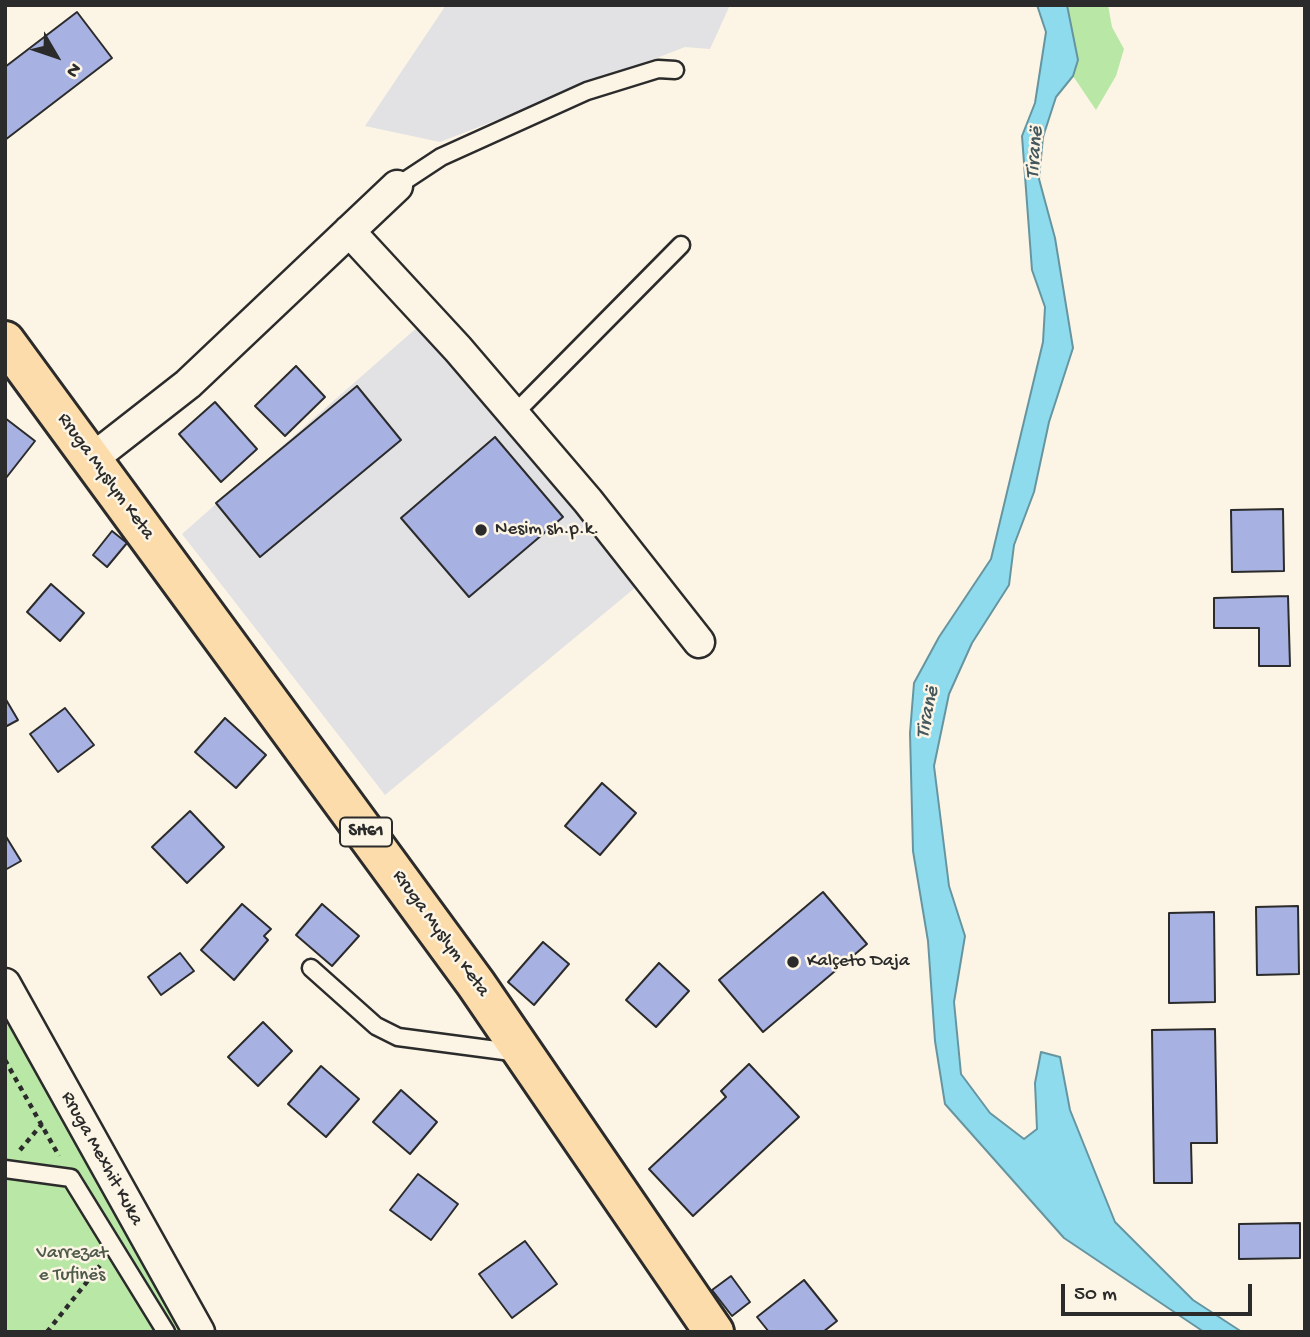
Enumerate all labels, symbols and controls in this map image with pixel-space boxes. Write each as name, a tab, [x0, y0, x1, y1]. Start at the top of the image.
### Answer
north arrow	[21, 21, 91, 91]
text: N	[60, 57, 86, 82]
water label: Tiranë	[1021, 126, 1051, 180]
street label: Rruga Myslym Keta	[51, 409, 159, 545]
place label: Nesim sh.p.k.	[495, 519, 599, 541]
marker: Nesim sh.p.k.	[473, 522, 489, 538]
water label: Tiranë	[911, 685, 947, 741]
road number: SH61	[340, 818, 392, 846]
street label: Rruga Myslym Keta	[386, 866, 494, 1002]
place label: Kalçeto Daja	[807, 951, 910, 973]
marker: Kalçeto Daja	[785, 954, 801, 970]
street label: Rruga Mexhit Kuka	[55, 1088, 147, 1230]
park label: Varrezat e Tufinës	[36, 1243, 108, 1287]
scale bar	[1065, 1270, 1256, 1314]
text: 50 m	[1074, 1283, 1117, 1308]

